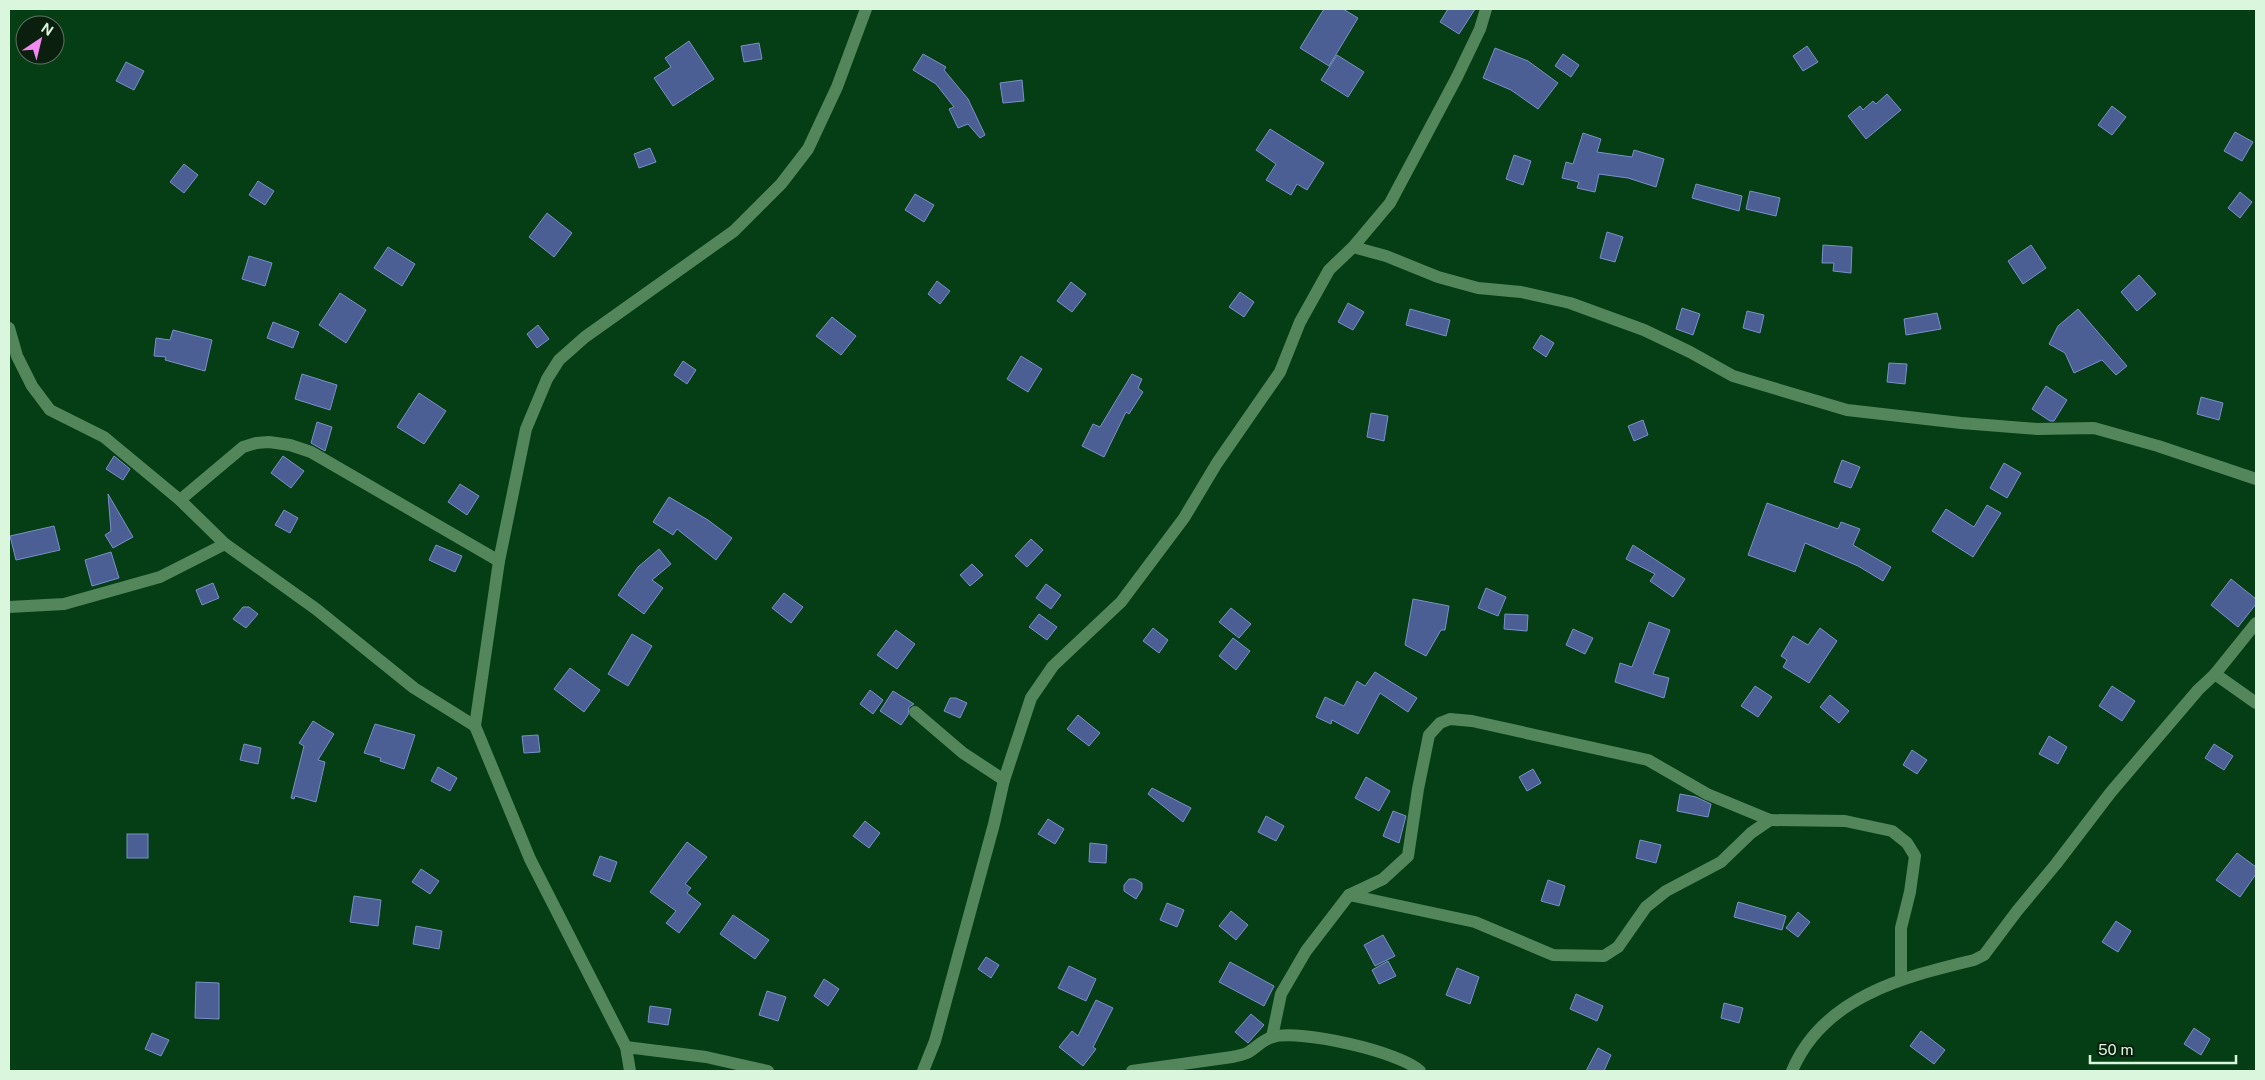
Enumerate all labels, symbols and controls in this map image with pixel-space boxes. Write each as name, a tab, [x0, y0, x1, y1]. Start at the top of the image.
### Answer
north arrow	[15, 15, 65, 65]
text: N	[38, 20, 57, 39]
scale bar	[2090, 1032, 2236, 1064]
text: 50 m	[2098, 1041, 2133, 1058]

